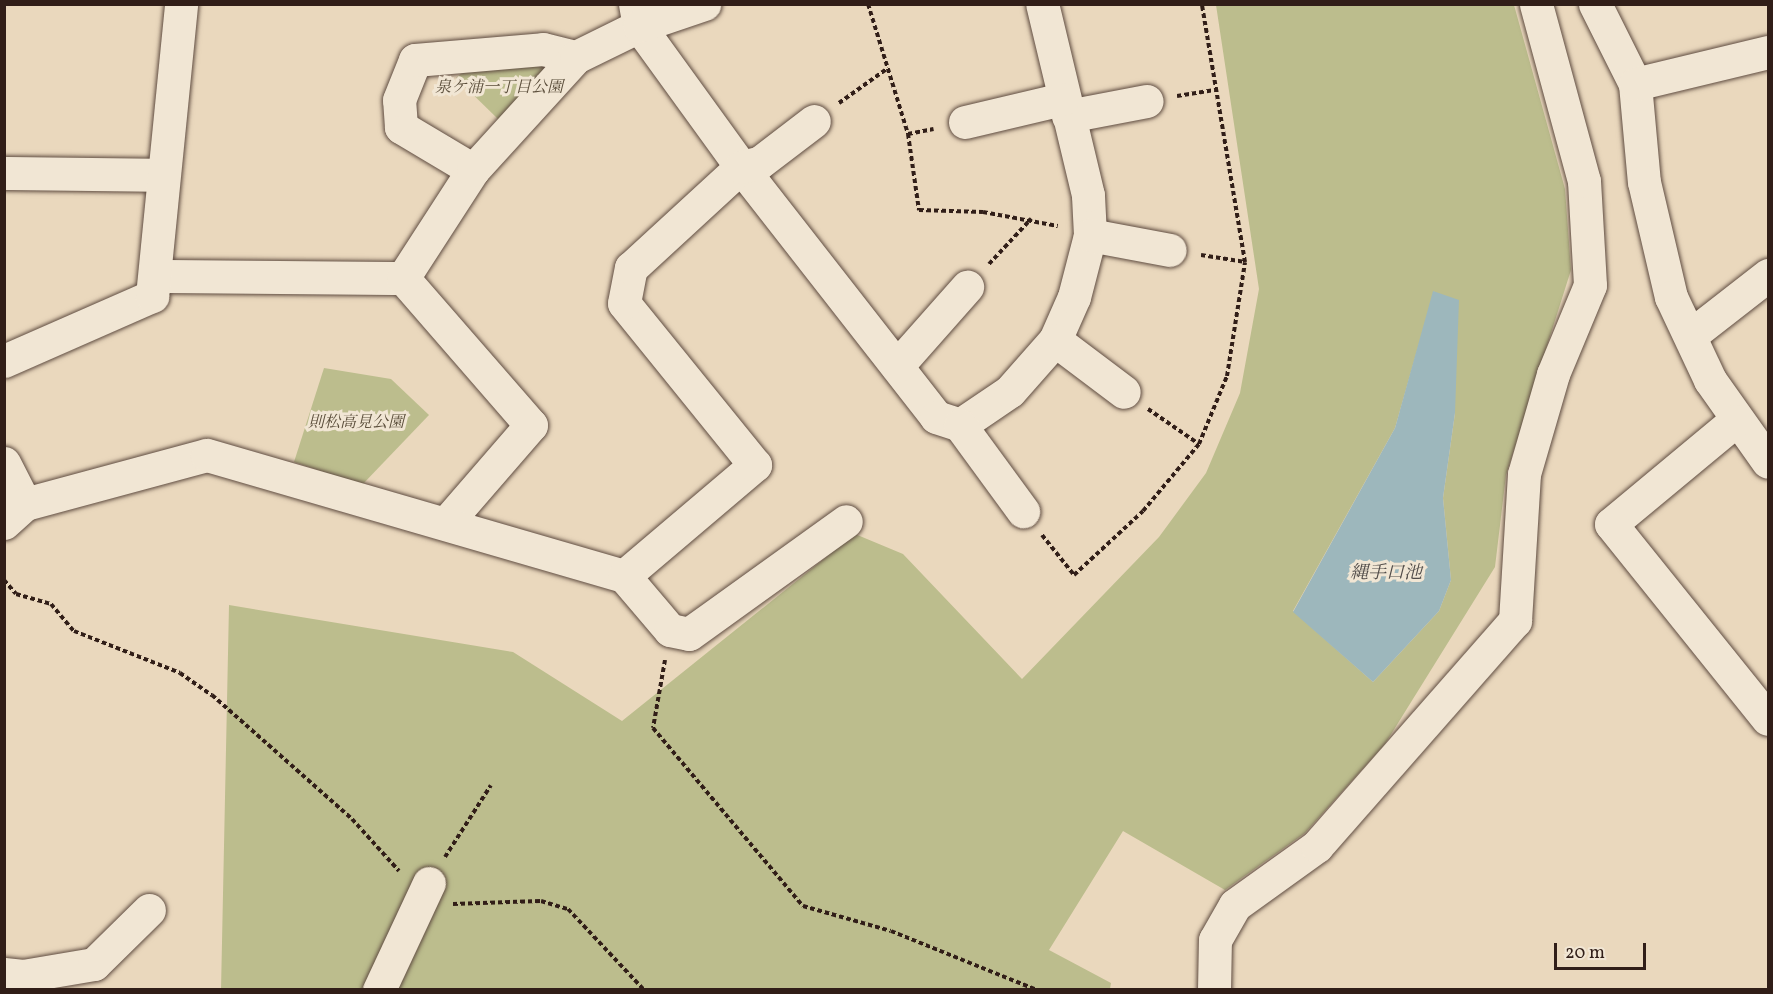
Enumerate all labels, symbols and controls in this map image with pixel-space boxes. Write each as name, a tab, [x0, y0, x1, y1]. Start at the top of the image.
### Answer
park label: 泉ケ浦一丁目公園	[435, 78, 563, 98]
park label: 則松高見公園	[308, 413, 404, 433]
water label: 縄手口池	[1350, 563, 1422, 585]
scale bar	[1557, 931, 1648, 969]
text: 20 m	[1565, 941, 1605, 966]

